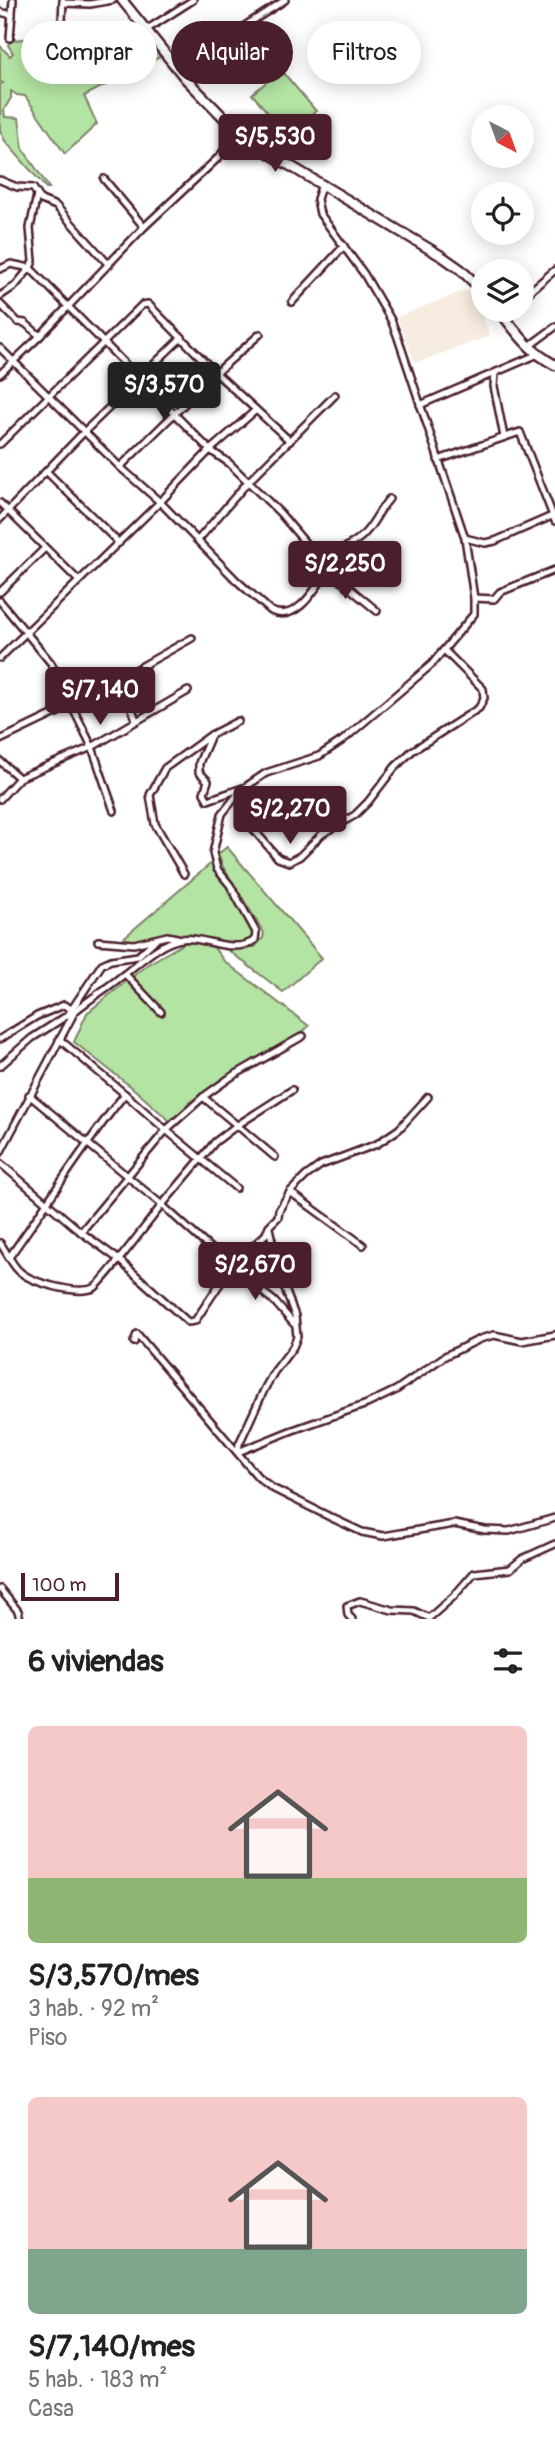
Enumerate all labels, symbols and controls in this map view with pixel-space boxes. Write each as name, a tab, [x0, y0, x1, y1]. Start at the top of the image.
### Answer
chip: Comprar	[21, 21, 157, 84]
chip: Alquilar	[171, 21, 293, 84]
chip: Filtros	[307, 21, 421, 84]
north arrow	[471, 105, 534, 168]
map controls	[471, 105, 534, 322]
pin: S/5,530	[210, 114, 340, 174]
text: S/5,530	[235, 122, 315, 151]
button: locate	[471, 182, 534, 245]
button: layers	[471, 259, 534, 322]
pin: S/3,570	[99, 362, 229, 422]
text: S/3,570	[124, 370, 204, 399]
pin: S/2,250	[280, 542, 410, 601]
text: S/2,250	[304, 549, 386, 578]
pin: S/7,140	[35, 668, 165, 727]
text: S/7,140	[61, 675, 139, 704]
pin: S/2,270	[225, 786, 355, 846]
text: S/2,270	[249, 794, 331, 823]
pin: S/2,670	[190, 1242, 320, 1302]
text: S/2,670	[214, 1250, 296, 1279]
scale bar	[21, 1570, 119, 1602]
text: 100 m	[32, 1573, 86, 1597]
icon: filters	[489, 1642, 527, 1680]
text: 6 viviendas	[28, 1643, 164, 1680]
icon: home	[215, 1771, 341, 1897]
text: S/3,570/mes	[28, 1957, 199, 1994]
text: 3 hab. · 92 m²	[28, 1994, 159, 2023]
text: Piso	[28, 2023, 67, 2052]
icon: home	[215, 2142, 341, 2268]
text: S/7,140/mes	[28, 2328, 195, 2365]
text: 5 hab. · 183 m²	[28, 2365, 167, 2394]
text: Casa	[28, 2394, 74, 2423]

